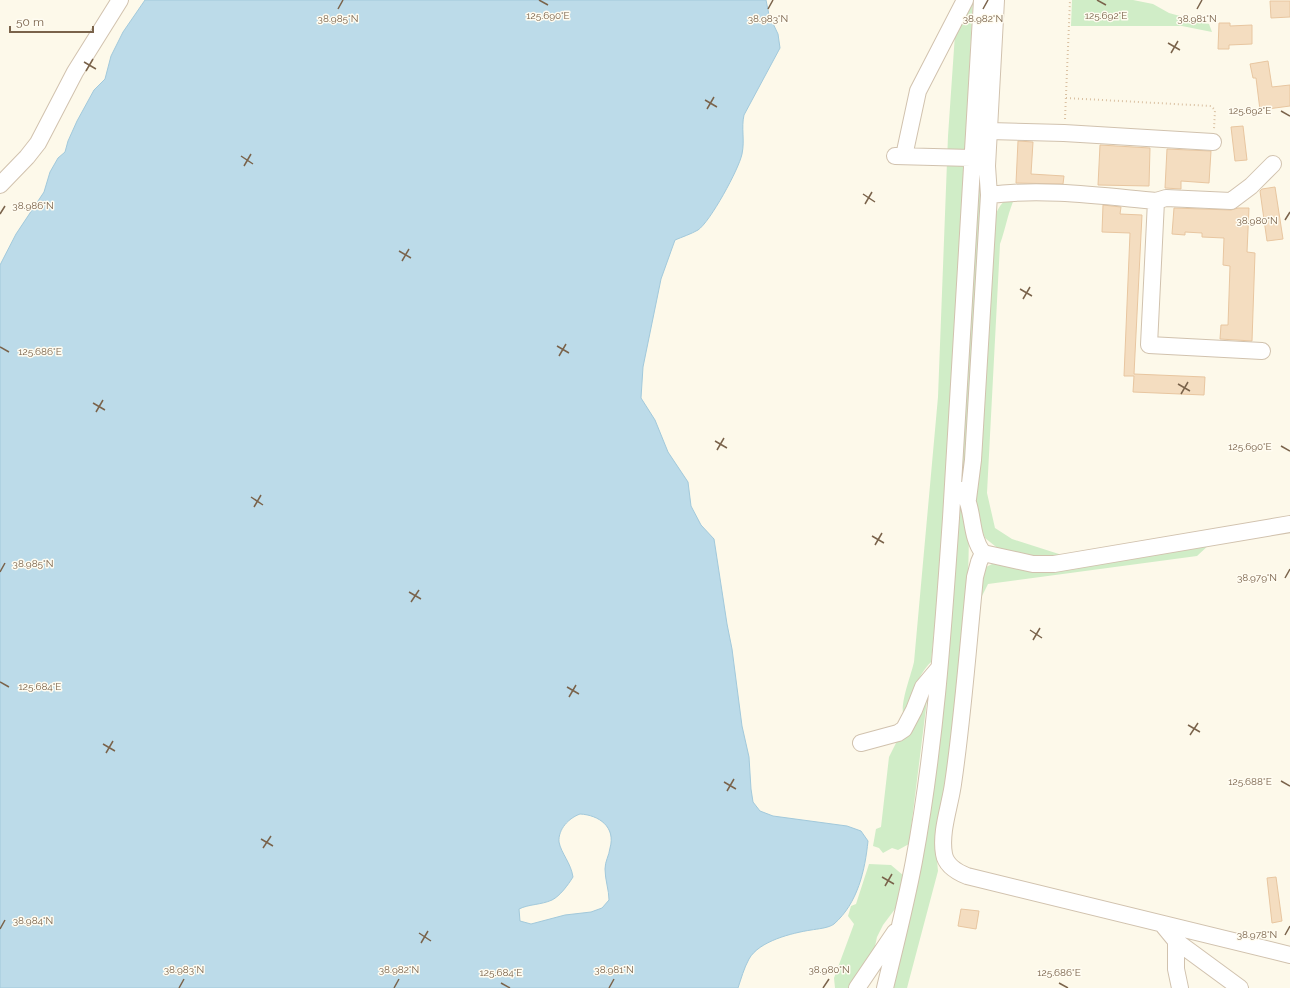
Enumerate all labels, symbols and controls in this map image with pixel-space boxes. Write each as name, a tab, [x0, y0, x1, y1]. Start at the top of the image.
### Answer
scale bar	[10, 8, 93, 34]
text: 125.690°E	[526, 10, 570, 21]
text: 125.692°E	[1085, 10, 1127, 21]
text: 38.985°N	[318, 13, 358, 24]
text: 38.983°N	[748, 13, 788, 24]
text: 38.982°N	[963, 13, 1003, 24]
text: 38.981°N	[1177, 13, 1217, 24]
text: 50 m	[16, 15, 44, 29]
text: 125.692°E	[1229, 105, 1271, 116]
text: 38.986°N	[12, 200, 54, 211]
text: 38.980°N	[1236, 215, 1278, 226]
text: 125.686°E	[18, 346, 62, 357]
text: 125.690°E	[1228, 441, 1272, 452]
text: 38.985°N	[13, 558, 53, 569]
text: 38.979°N	[1237, 572, 1277, 583]
text: 125.684°E	[19, 681, 61, 692]
text: 125.688°E	[1228, 776, 1272, 787]
text: 38.984°N	[13, 915, 53, 926]
text: 38.978°N	[1237, 929, 1277, 940]
text: 38.983°N	[164, 964, 204, 975]
text: 38.982°N	[379, 964, 419, 975]
text: 38.981°N	[594, 964, 634, 975]
text: 38.980°N	[808, 964, 850, 975]
text: 125.684°E	[480, 967, 522, 978]
text: 125.686°E	[1037, 967, 1081, 978]

